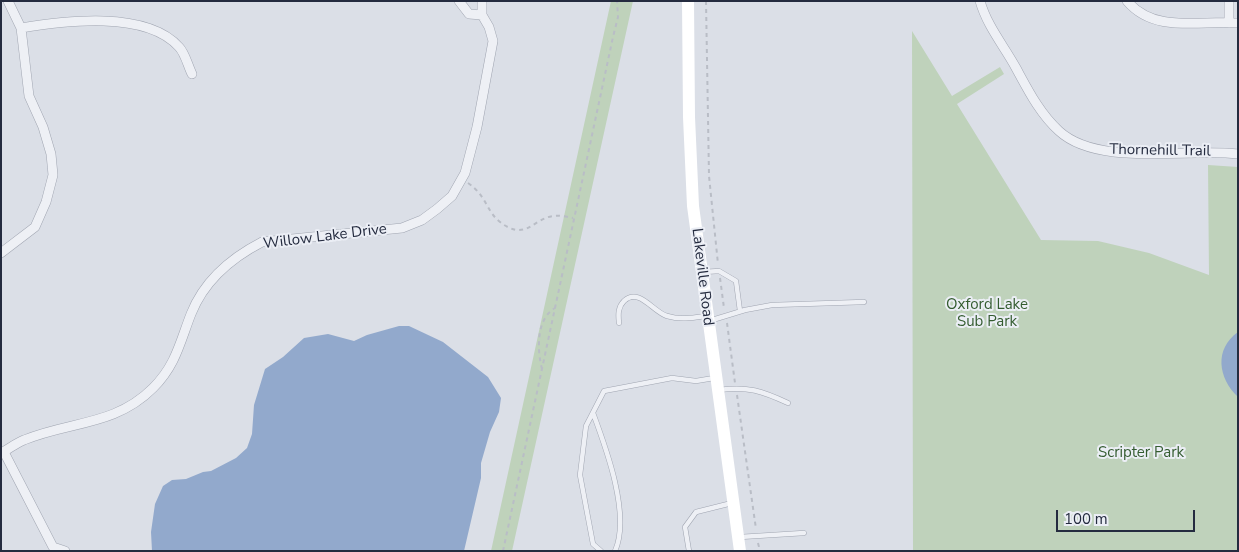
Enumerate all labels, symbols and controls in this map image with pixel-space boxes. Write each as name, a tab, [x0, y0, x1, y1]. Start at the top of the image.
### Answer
street label: Thornehill Trail	[1109, 141, 1211, 161]
street label: Willow Lake Drive	[262, 220, 388, 254]
street label: Lakeville Road	[687, 227, 717, 327]
park label: Oxford Lake Sub Park	[946, 296, 1028, 331]
park label: Scripter Park	[1098, 444, 1184, 462]
scale bar	[1059, 500, 1198, 532]
text: 100 m	[1064, 509, 1108, 529]

